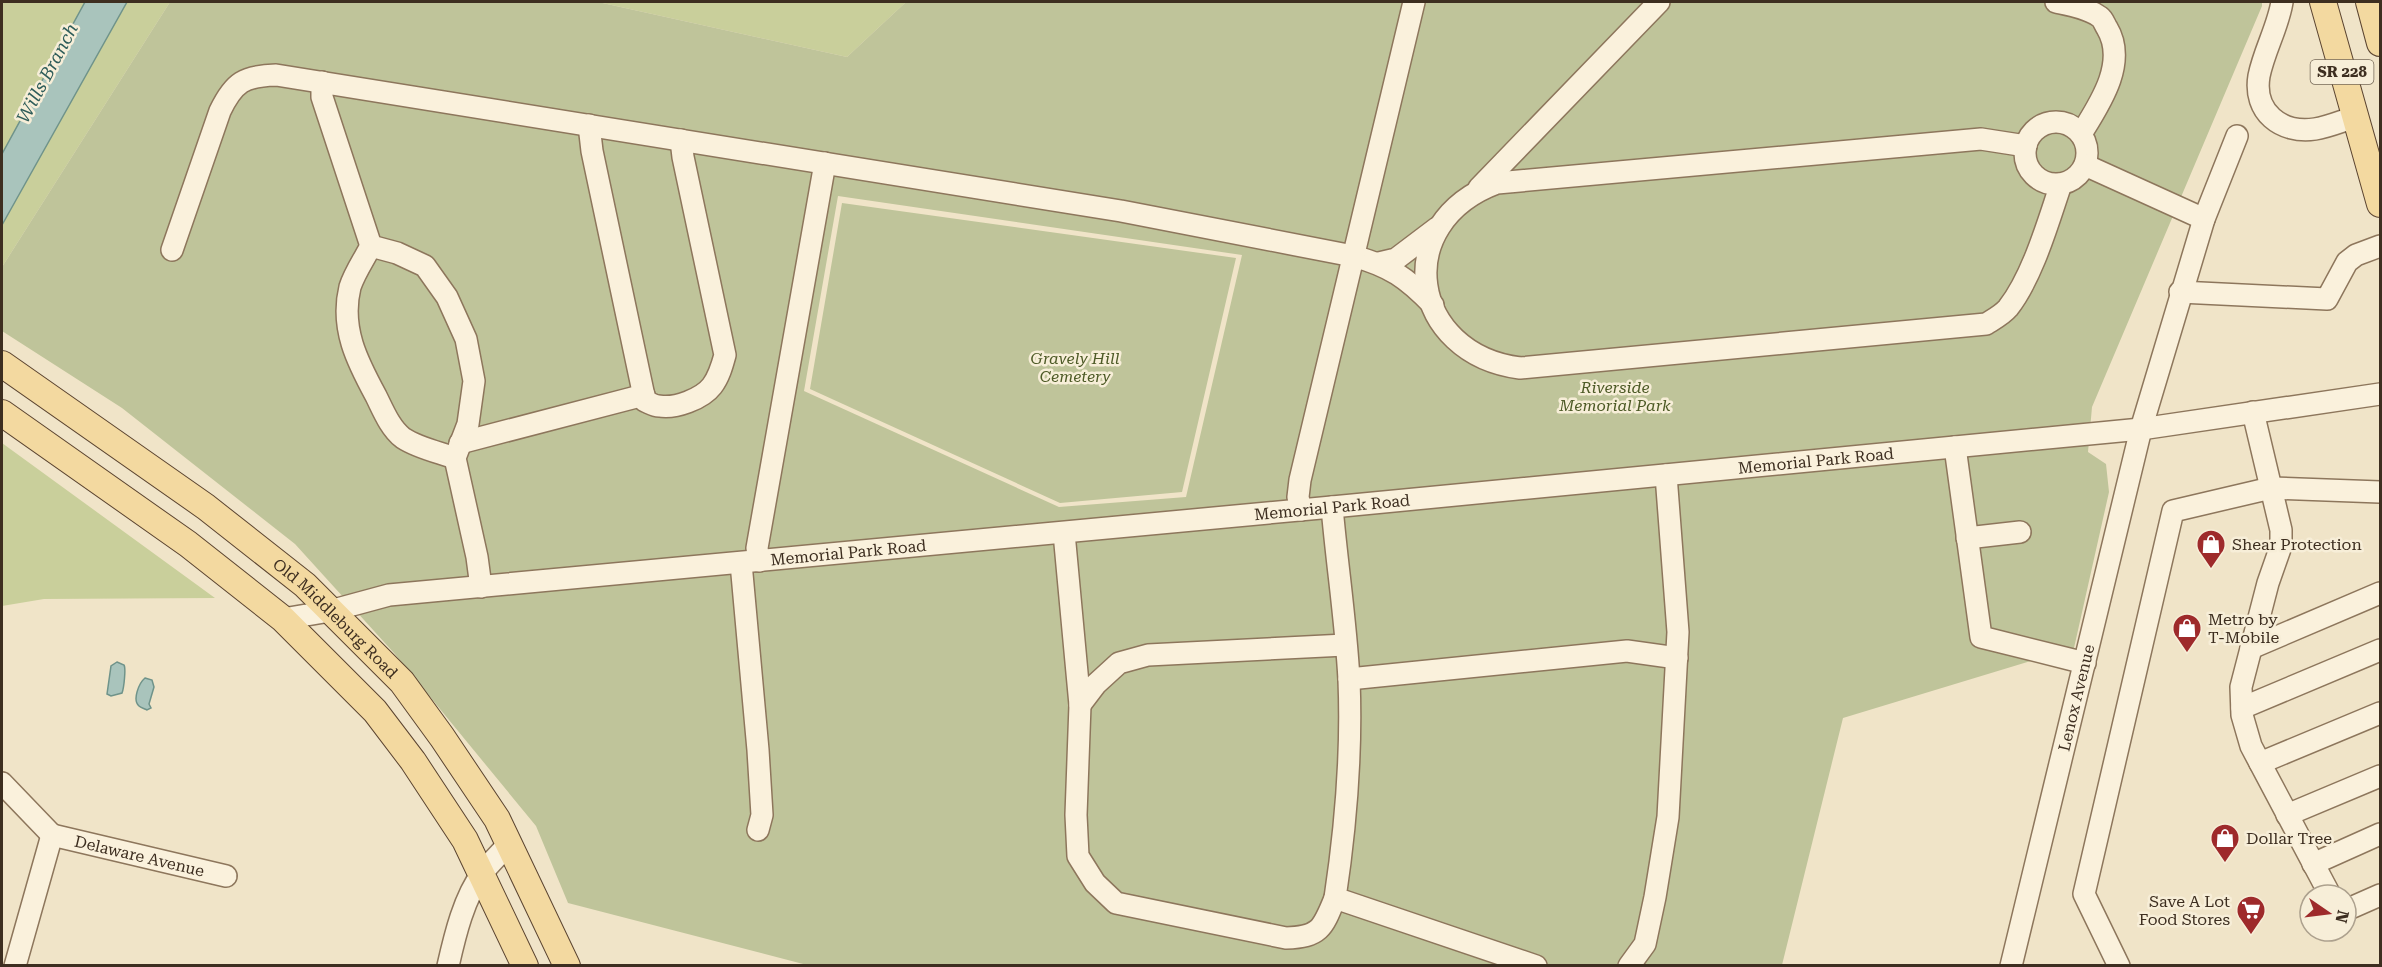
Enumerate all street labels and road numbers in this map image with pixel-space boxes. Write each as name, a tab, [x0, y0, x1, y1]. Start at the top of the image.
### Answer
road number: SR 228	[2310, 60, 2374, 84]
street label: Memorial Park Road	[1737, 443, 1895, 477]
street label: Memorial Park Road	[1253, 490, 1411, 524]
street label: Memorial Park Road	[769, 535, 927, 569]
street label: Old Middleburg Road	[269, 554, 402, 682]
street label: Lenox Avenue	[2054, 642, 2098, 753]
street label: Delaware Avenue	[73, 831, 207, 880]

